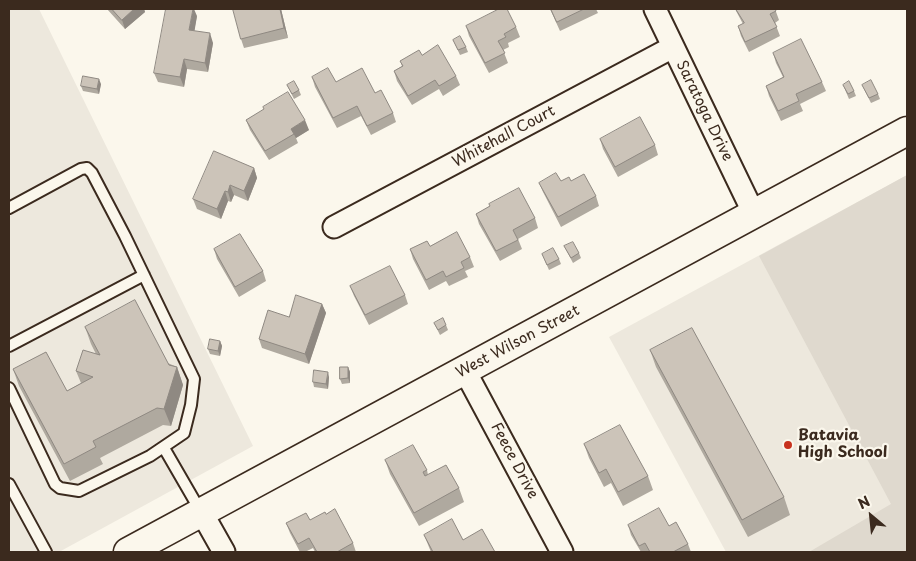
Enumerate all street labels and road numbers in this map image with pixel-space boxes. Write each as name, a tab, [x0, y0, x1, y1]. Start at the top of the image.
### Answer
street label: Saratoga Drive	[672, 58, 736, 164]
street label: Whitehall Court	[450, 102, 558, 172]
street label: West Wilson Street	[453, 302, 583, 382]
street label: Feece Drive	[486, 420, 542, 502]

